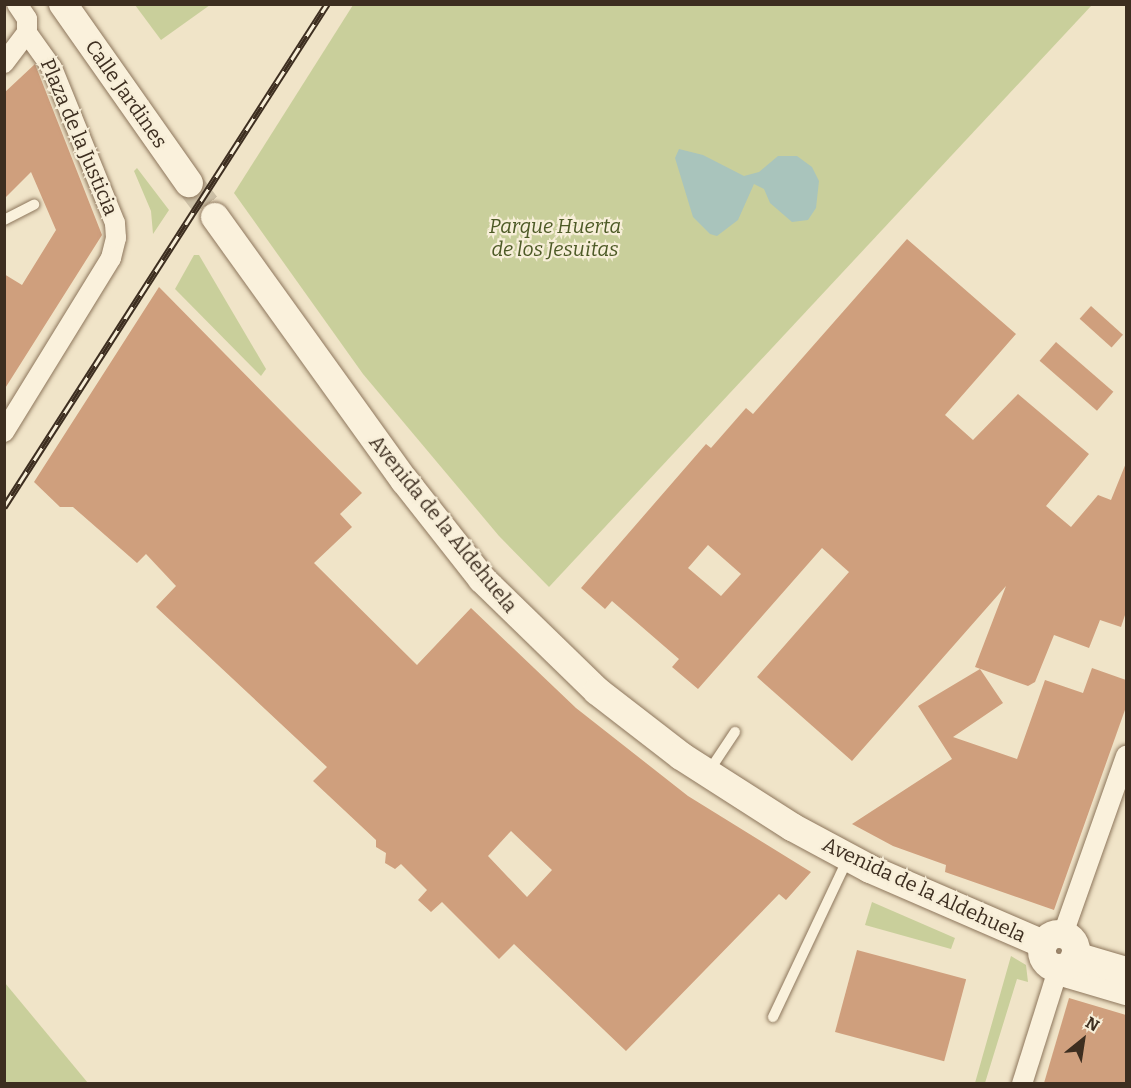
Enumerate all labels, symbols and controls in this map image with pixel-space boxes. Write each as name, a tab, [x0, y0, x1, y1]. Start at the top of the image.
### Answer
street label: Calle Jardines	[80, 35, 172, 153]
street label: Plaza de la Justicia	[35, 55, 123, 219]
park label: Parque Huerta de los Jesuitas	[489, 215, 621, 262]
street label: Avenida de la Aldehuela	[364, 430, 522, 618]
street label: Avenida de la Aldehuela	[819, 832, 1029, 948]
north arrow	[1053, 1010, 1113, 1070]
text: N	[1082, 1013, 1102, 1035]

